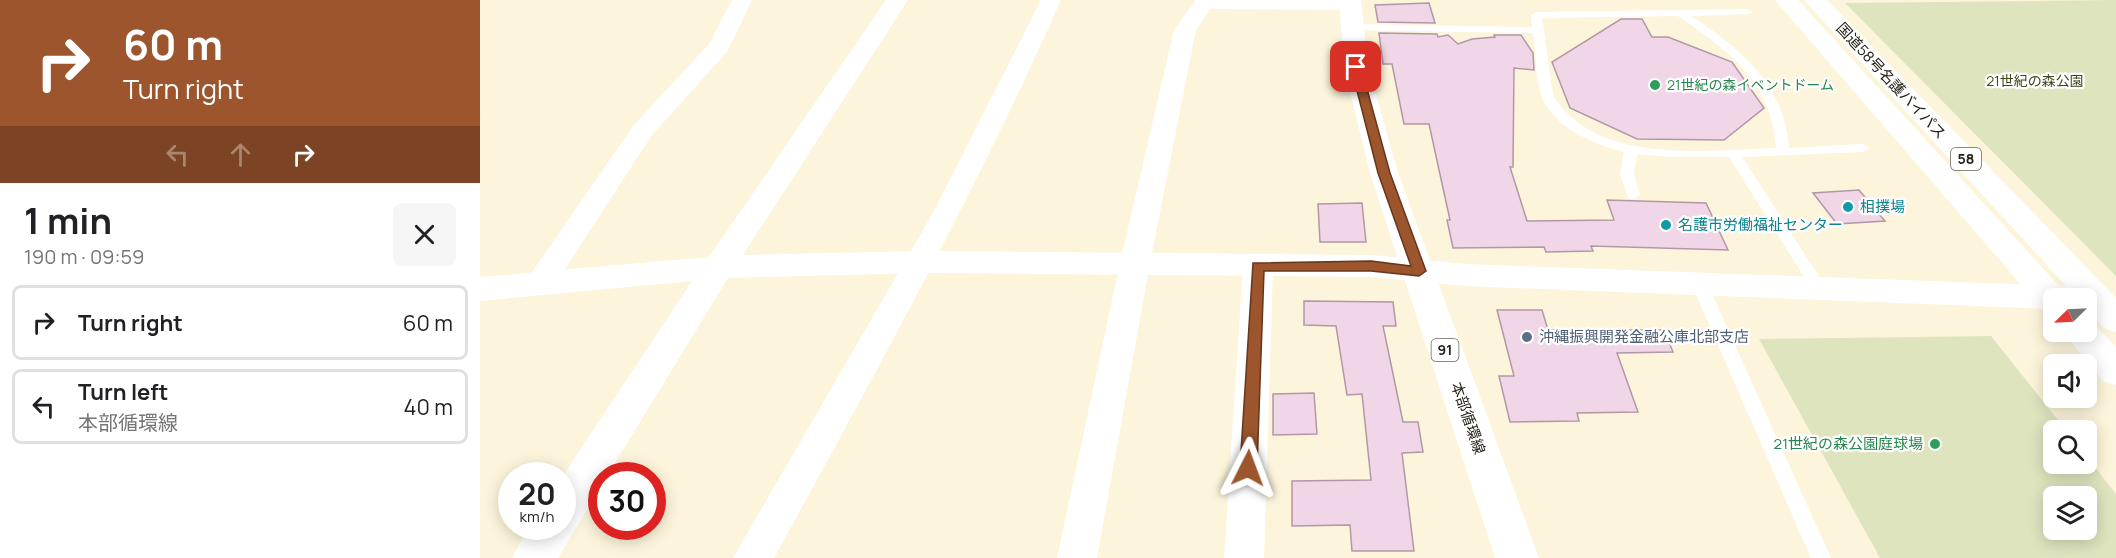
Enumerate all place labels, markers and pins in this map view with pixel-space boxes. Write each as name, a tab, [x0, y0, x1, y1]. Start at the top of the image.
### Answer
pin	[1330, 41, 1381, 92]
place label: 21世紀の森イベントドーム	[1667, 75, 1834, 94]
marker: 21世紀の森イベントドーム	[1648, 78, 1662, 92]
place label: 相撲場	[1860, 196, 1905, 217]
marker: 相撲場	[1841, 200, 1855, 214]
place label: 名護市労働福祉センター	[1678, 214, 1843, 235]
marker: 名護市労働福祉センター	[1659, 218, 1673, 232]
place label: 沖縄振興開発金融公庫北部支店	[1539, 326, 1749, 347]
marker: 沖縄振興開発金融公庫北部支店	[1520, 330, 1534, 344]
place label: 21世紀の森公園庭球場	[1774, 433, 1923, 454]
marker: 21世紀の森公園庭球場	[1928, 437, 1942, 451]

